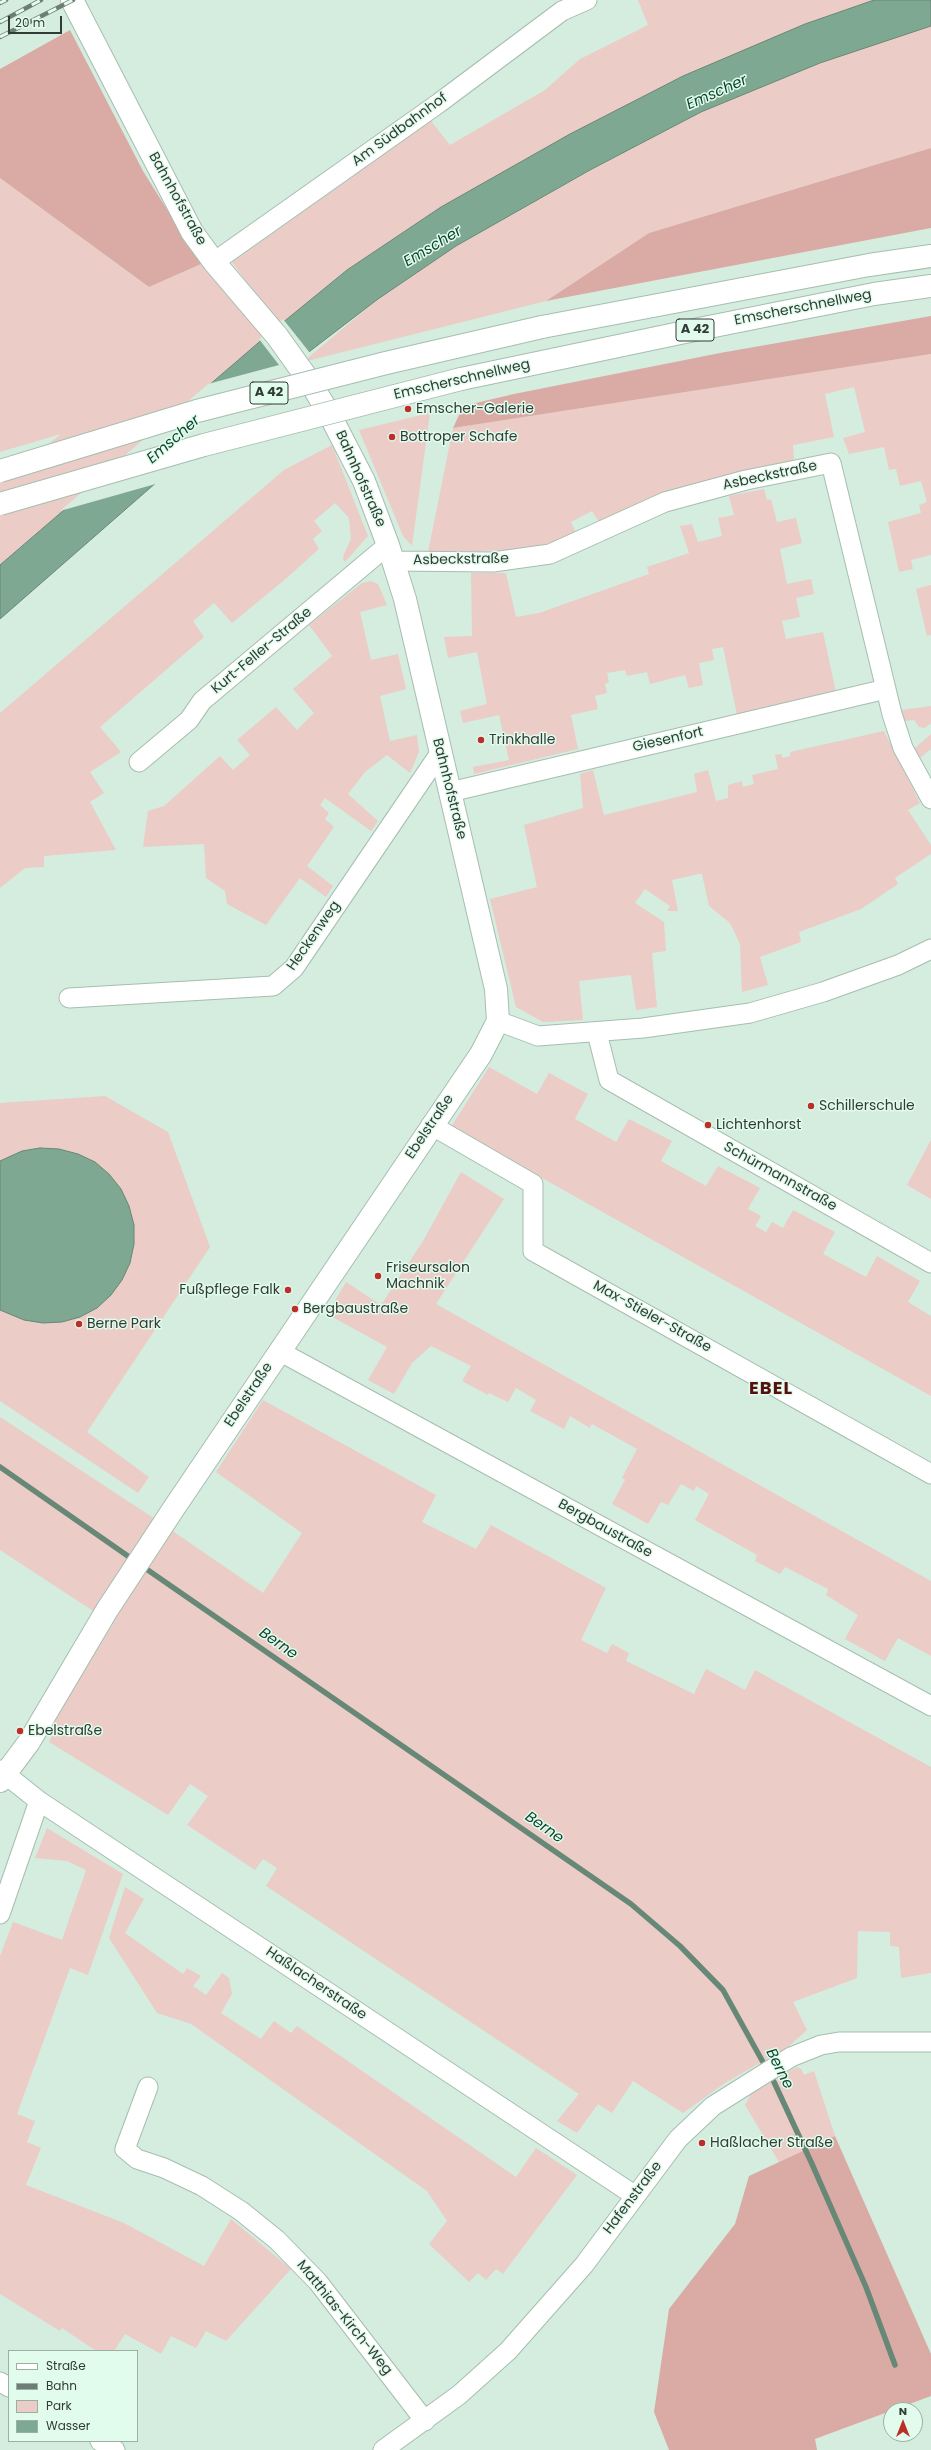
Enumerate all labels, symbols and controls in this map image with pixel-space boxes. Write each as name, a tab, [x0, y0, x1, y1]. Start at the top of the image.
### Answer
scale bar	[10, 8, 64, 34]
text: 20 m	[15, 14, 45, 31]
water label: Emscher	[684, 72, 750, 114]
street label: Am Südbahnhof	[349, 90, 451, 170]
street label: Bahnhofstraße	[144, 150, 210, 248]
water label: Emscher	[401, 223, 465, 271]
street label: Emscherschnellweg	[733, 286, 873, 330]
road number: A 42	[676, 319, 714, 341]
street label: Emscherschnellweg	[392, 356, 532, 404]
road number: A 42	[250, 382, 288, 404]
place label: Emscher-Galerie	[416, 401, 534, 417]
marker: Emscher-Galerie	[403, 404, 413, 414]
water label: Emscher	[144, 412, 204, 468]
street label: Bahnhofstraße	[331, 428, 389, 530]
place label: Bottroper Schafe	[400, 429, 517, 445]
marker: Bottroper Schafe	[387, 432, 397, 442]
street label: Asbeckstraße	[721, 458, 819, 494]
street label: Asbeckstraße	[413, 551, 509, 569]
street label: Kurt-Feller-Straße	[208, 604, 316, 698]
street label: Giesenfort	[631, 724, 705, 756]
place label: Trinkhalle	[489, 732, 555, 748]
marker: Trinkhalle	[476, 735, 486, 745]
street label: Bahnhofstraße	[428, 737, 470, 841]
street label: Heckenweg	[284, 898, 344, 974]
street label: Ebelstraße	[402, 1092, 458, 1162]
place label: Schillerschule	[819, 1098, 915, 1114]
marker: Schillerschule	[806, 1101, 816, 1111]
place label: Lichtenhorst	[716, 1117, 801, 1133]
marker: Lichtenhorst	[703, 1120, 713, 1130]
street label: Schürmannstraße	[720, 1139, 840, 1215]
place label: Friseursalon Machnik	[386, 1260, 470, 1292]
marker: Friseursalon Machnik	[373, 1271, 383, 1281]
street label: Max-Stieler-Straße	[590, 1277, 714, 1357]
place label: Fußpflege Falk	[179, 1282, 280, 1298]
marker: Fußpflege Falk	[283, 1285, 293, 1295]
place label: Bergbaustraße	[303, 1301, 408, 1317]
marker: Bergbaustraße	[290, 1304, 300, 1314]
place label: Berne Park	[87, 1316, 161, 1332]
marker: Berne Park	[74, 1319, 84, 1329]
street label: Ebelstraße	[221, 1360, 277, 1430]
district label: EBEL	[749, 1378, 793, 1400]
street label: Bergbaustraße	[555, 1496, 655, 1562]
water label: Berne	[255, 1624, 301, 1664]
place label: Ebelstraße	[28, 1723, 102, 1739]
marker: Ebelstraße	[15, 1726, 25, 1736]
water label: Berne	[521, 1808, 567, 1848]
street label: Haßlacherstraße	[262, 1944, 370, 2024]
water label: Berne	[761, 2046, 797, 2092]
place label: Haßlacher Straße	[710, 2135, 833, 2151]
marker: Haßlacher Straße	[697, 2138, 707, 2148]
street label: Hafenstraße	[600, 2158, 666, 2238]
street label: Matthias-Kirch-Weg	[293, 2257, 395, 2379]
legend	[8, 2350, 138, 2442]
text: Straße	[46, 2357, 86, 2374]
text: Bahn	[46, 2377, 77, 2394]
text: Park	[46, 2397, 72, 2414]
north arrow	[883, 2402, 923, 2442]
text: N	[899, 2403, 907, 2419]
text: Wasser	[46, 2417, 90, 2434]

